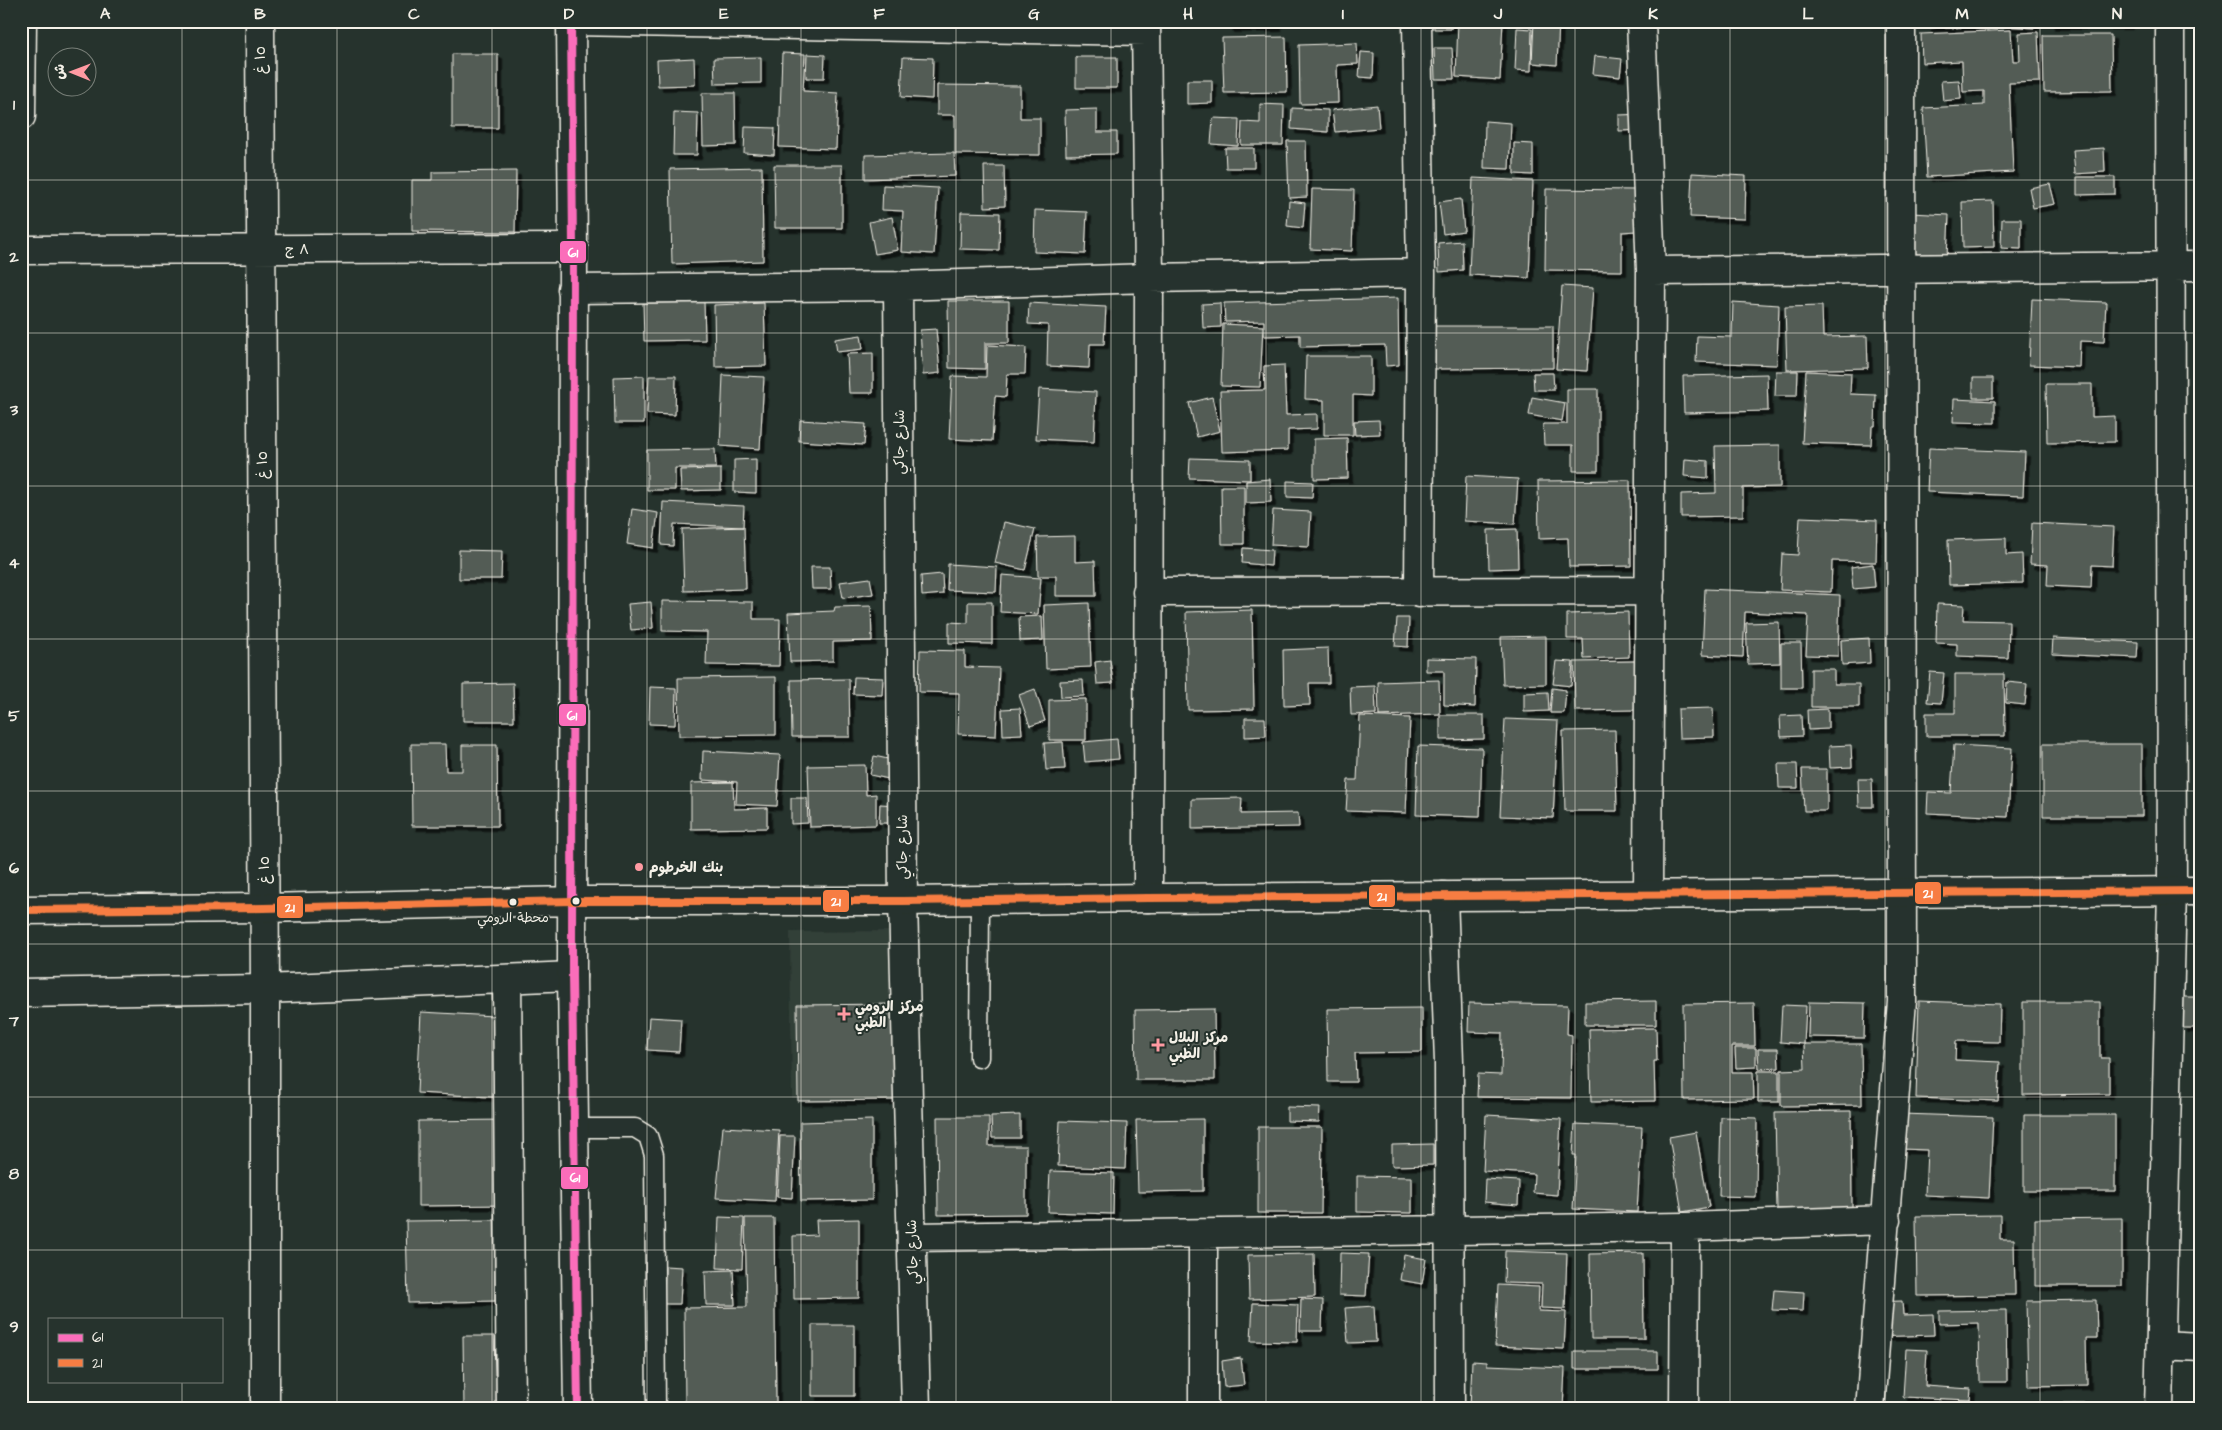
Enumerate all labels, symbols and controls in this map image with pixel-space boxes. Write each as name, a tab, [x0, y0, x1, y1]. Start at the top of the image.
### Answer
text: A	[100, 3, 111, 25]
text: B	[254, 3, 266, 25]
text: C	[408, 3, 420, 25]
text: D	[564, 3, 575, 25]
text: E	[719, 3, 729, 25]
text: F	[873, 3, 885, 25]
text: G	[1028, 3, 1040, 25]
text: H	[1183, 3, 1193, 25]
text: I	[1342, 3, 1344, 25]
text: J	[1493, 3, 1503, 25]
text: K	[1648, 3, 1658, 25]
text: L	[1802, 3, 1814, 25]
text: M	[1955, 3, 1969, 25]
text: N	[2112, 3, 2122, 25]
street label: ١٥ غ	[251, 46, 271, 74]
north arrow	[48, 48, 98, 98]
text: ش	[50, 64, 70, 80]
text: 1	[13, 94, 16, 116]
street label: ٨ ج	[285, 240, 309, 260]
line badge: 61	[559, 240, 587, 264]
text: 61	[568, 243, 578, 263]
text: 2	[8, 246, 19, 268]
text: 3	[9, 399, 19, 421]
street label: شارع جاكي	[890, 409, 912, 475]
street label: ١٥ غ	[253, 451, 273, 479]
text: 4	[9, 552, 20, 574]
line badge: 61	[558, 703, 587, 727]
text: 5	[8, 705, 20, 727]
text: 61	[567, 706, 577, 726]
street label: شارع جاكي	[893, 814, 915, 880]
street label: ١٥ غ	[255, 856, 275, 884]
text: 6	[9, 857, 19, 879]
place label: بنك الخرطوم	[649, 858, 723, 878]
marker: بنك الخرطوم	[633, 861, 645, 873]
line badge: 21	[1914, 881, 1942, 905]
line badge: 21	[1368, 884, 1396, 908]
text: 21	[1922, 884, 1933, 904]
text: 21	[1376, 887, 1387, 907]
line badge: 21	[822, 889, 850, 913]
text: 21	[830, 892, 841, 912]
line badge: 21	[276, 895, 304, 919]
unlabelled marker	[571, 896, 581, 906]
marker: محطة الرومي	[508, 897, 518, 907]
text: 21	[284, 898, 295, 918]
place label: محطة الرومي	[477, 909, 549, 929]
place label: مركز الرومي الطبي	[855, 997, 923, 1035]
marker: مركز الرومي الطبي	[837, 1007, 851, 1021]
text: 7	[8, 1010, 19, 1032]
place label: مركز البلال الطبي	[1169, 1028, 1228, 1066]
marker: مركز البلال الطبي	[1151, 1038, 1165, 1052]
text: 8	[9, 1163, 20, 1185]
line badge: 61	[560, 1166, 589, 1190]
text: 61	[570, 1168, 580, 1188]
street label: شارع جاكي	[902, 1219, 926, 1285]
text: 9	[9, 1316, 19, 1338]
legend	[48, 1318, 222, 1382]
text: 61	[92, 1327, 103, 1348]
text: 21	[92, 1353, 103, 1374]

